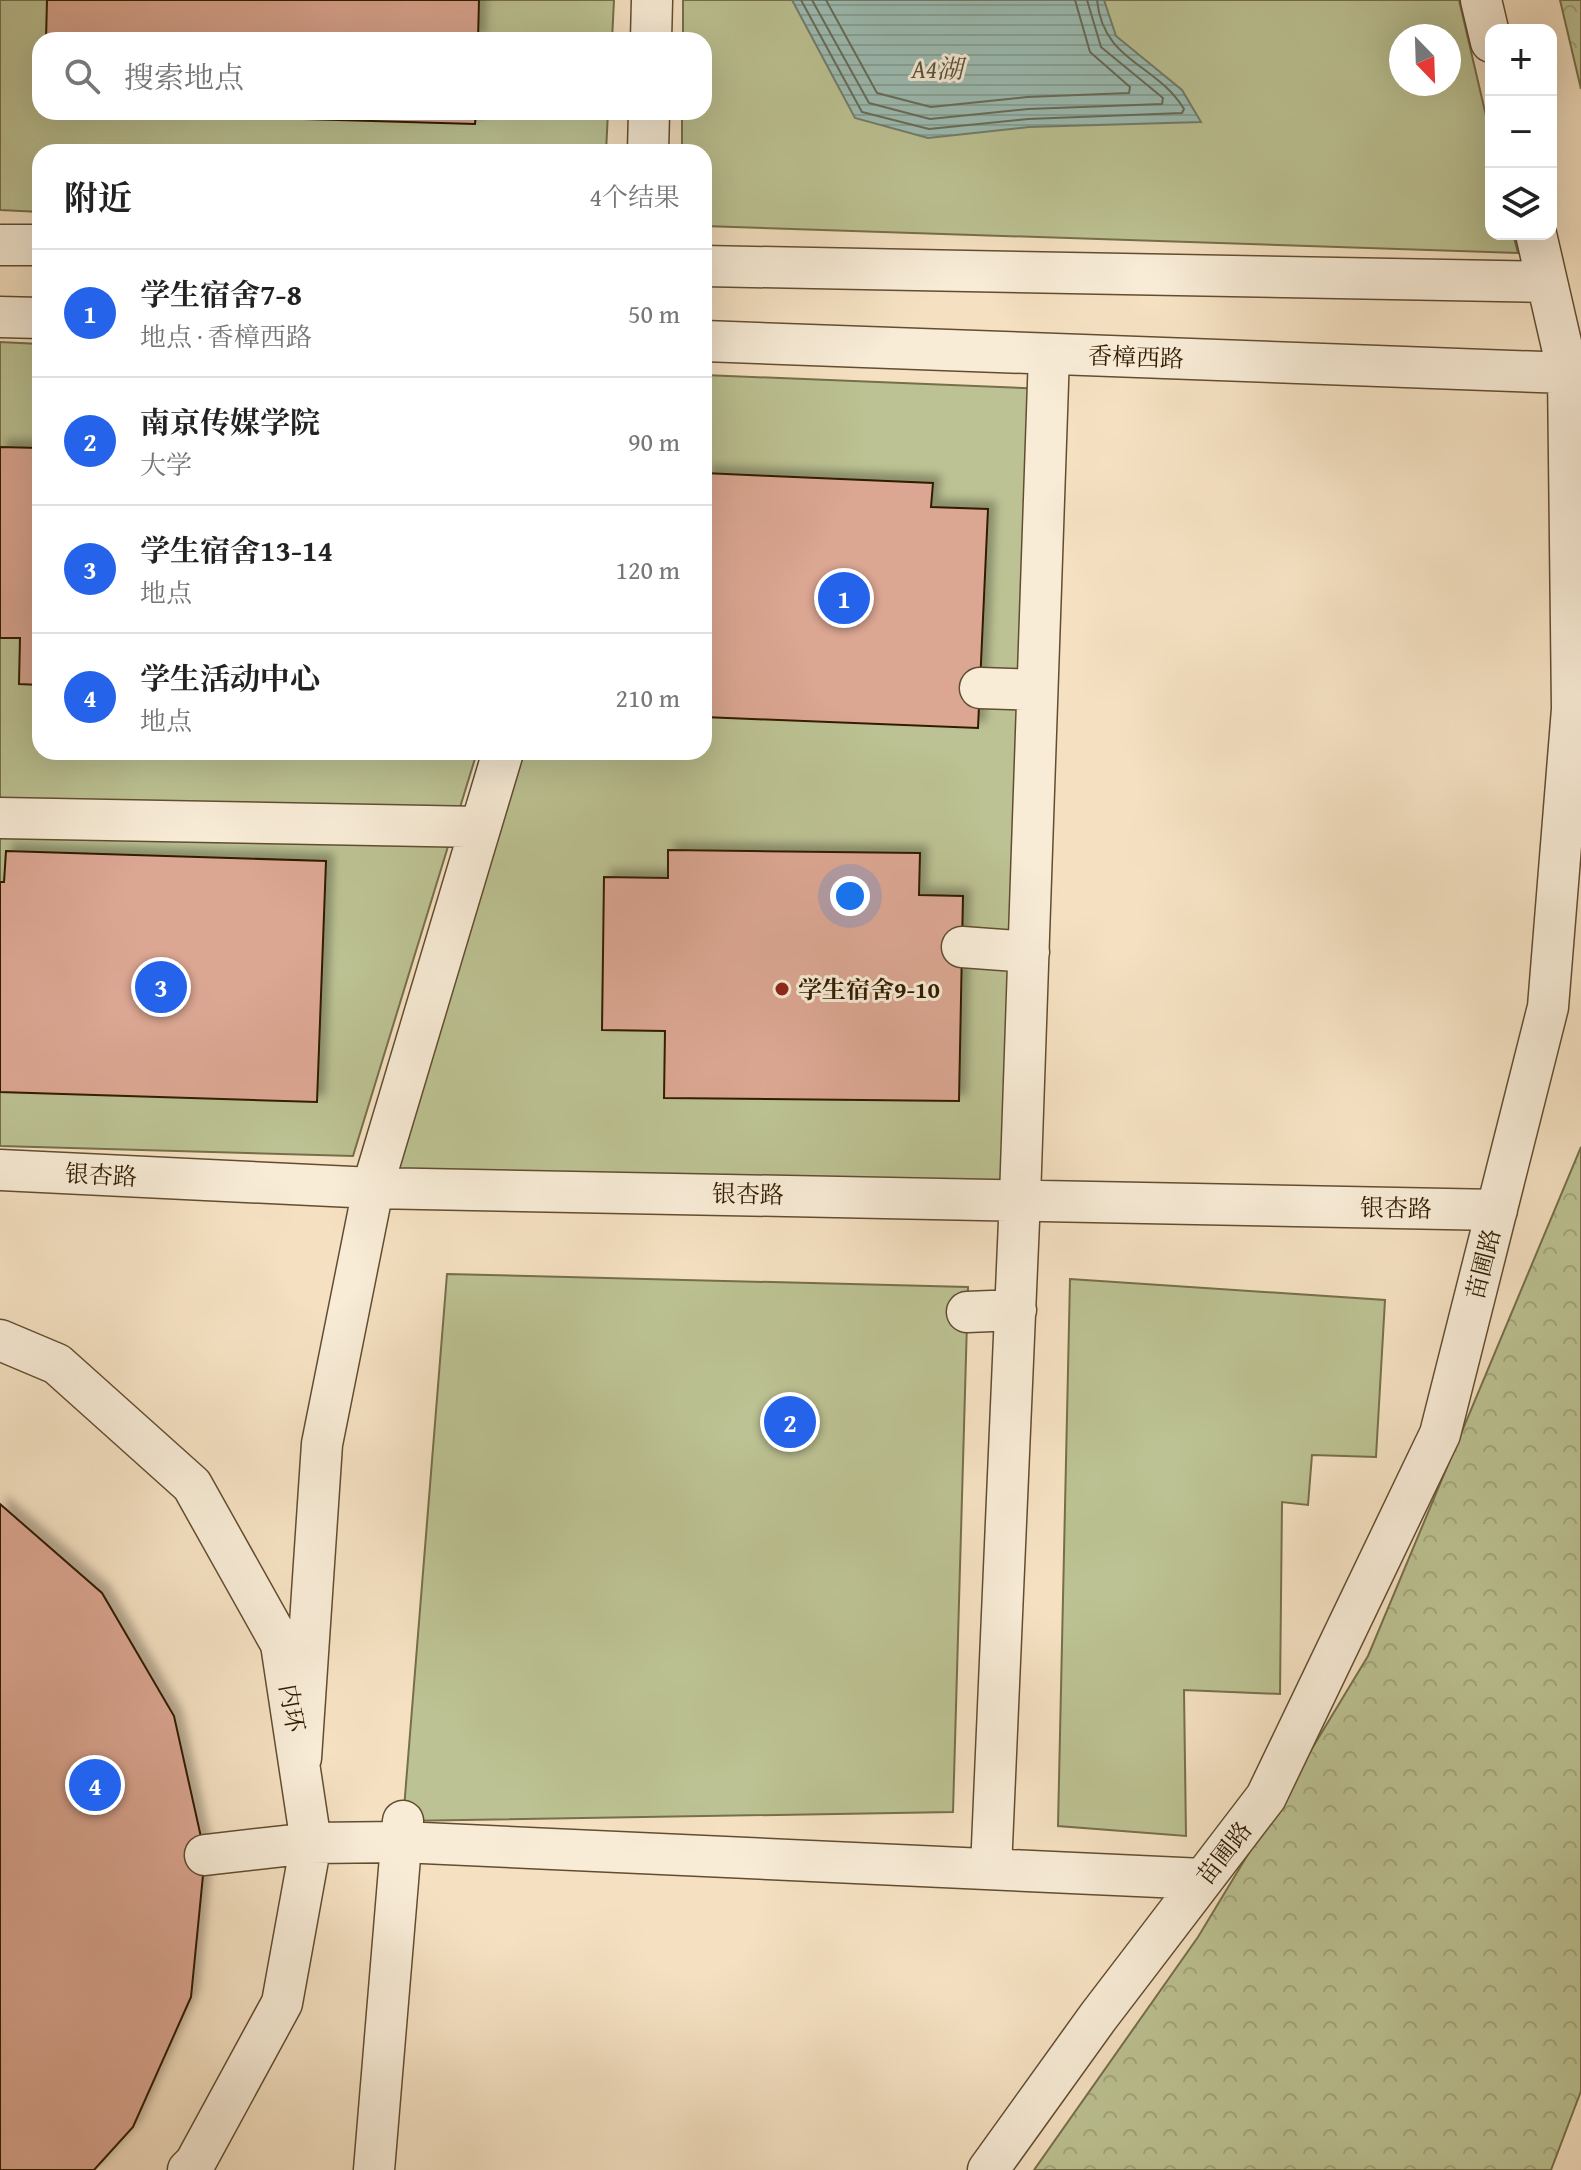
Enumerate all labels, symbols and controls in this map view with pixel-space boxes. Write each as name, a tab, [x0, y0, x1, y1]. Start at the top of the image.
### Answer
north arrow	[1389, 24, 1461, 96]
map controls	[1485, 24, 1557, 240]
button: +	[1485, 24, 1557, 96]
search box	[32, 32, 712, 120]
water label: A4湖	[910, 49, 967, 88]
icon: search	[60, 54, 104, 98]
text: 搜索地点	[124, 55, 244, 99]
button: −	[1485, 96, 1557, 168]
button: layers	[1485, 168, 1557, 240]
text: 附近	[64, 173, 132, 222]
text: 4个结果	[589, 177, 680, 216]
text: 学生宿舍7-8	[140, 272, 302, 316]
text: 1	[83, 294, 97, 333]
text: 50 m	[628, 294, 680, 333]
text: 地点 · 香樟西路	[140, 317, 312, 356]
street label: 香樟西路	[1087, 338, 1185, 376]
text: 南京传媒学院	[140, 400, 320, 444]
text: 2	[83, 422, 97, 461]
text: 90 m	[628, 422, 680, 461]
text: 大学	[140, 445, 192, 484]
text: 学生宿舍13-14	[140, 528, 333, 572]
text: 3	[83, 550, 97, 589]
text: 120 m	[615, 550, 680, 589]
pin: 1	[818, 568, 870, 628]
text: 地点	[140, 573, 192, 612]
text: 学生活动中心	[140, 656, 320, 700]
text: 4	[83, 678, 97, 717]
text: 210 m	[615, 678, 680, 717]
text: 地点	[140, 701, 192, 740]
your location	[830, 876, 870, 916]
pin: 3	[135, 957, 187, 1017]
place label: 学生宿舍9-10	[798, 972, 940, 1007]
marker: 学生宿舍9-10	[773, 980, 791, 998]
street label: 银杏路	[64, 1156, 138, 1194]
street label: 银杏路	[712, 1176, 784, 1212]
street label: 银杏路	[1360, 1190, 1432, 1226]
street label: 苗圃路	[1457, 1225, 1509, 1303]
pin: 2	[764, 1392, 816, 1452]
street label: 内环	[271, 1681, 313, 1735]
pin: 4	[69, 1755, 121, 1815]
street label: 苗圃路	[1188, 1814, 1260, 1892]

